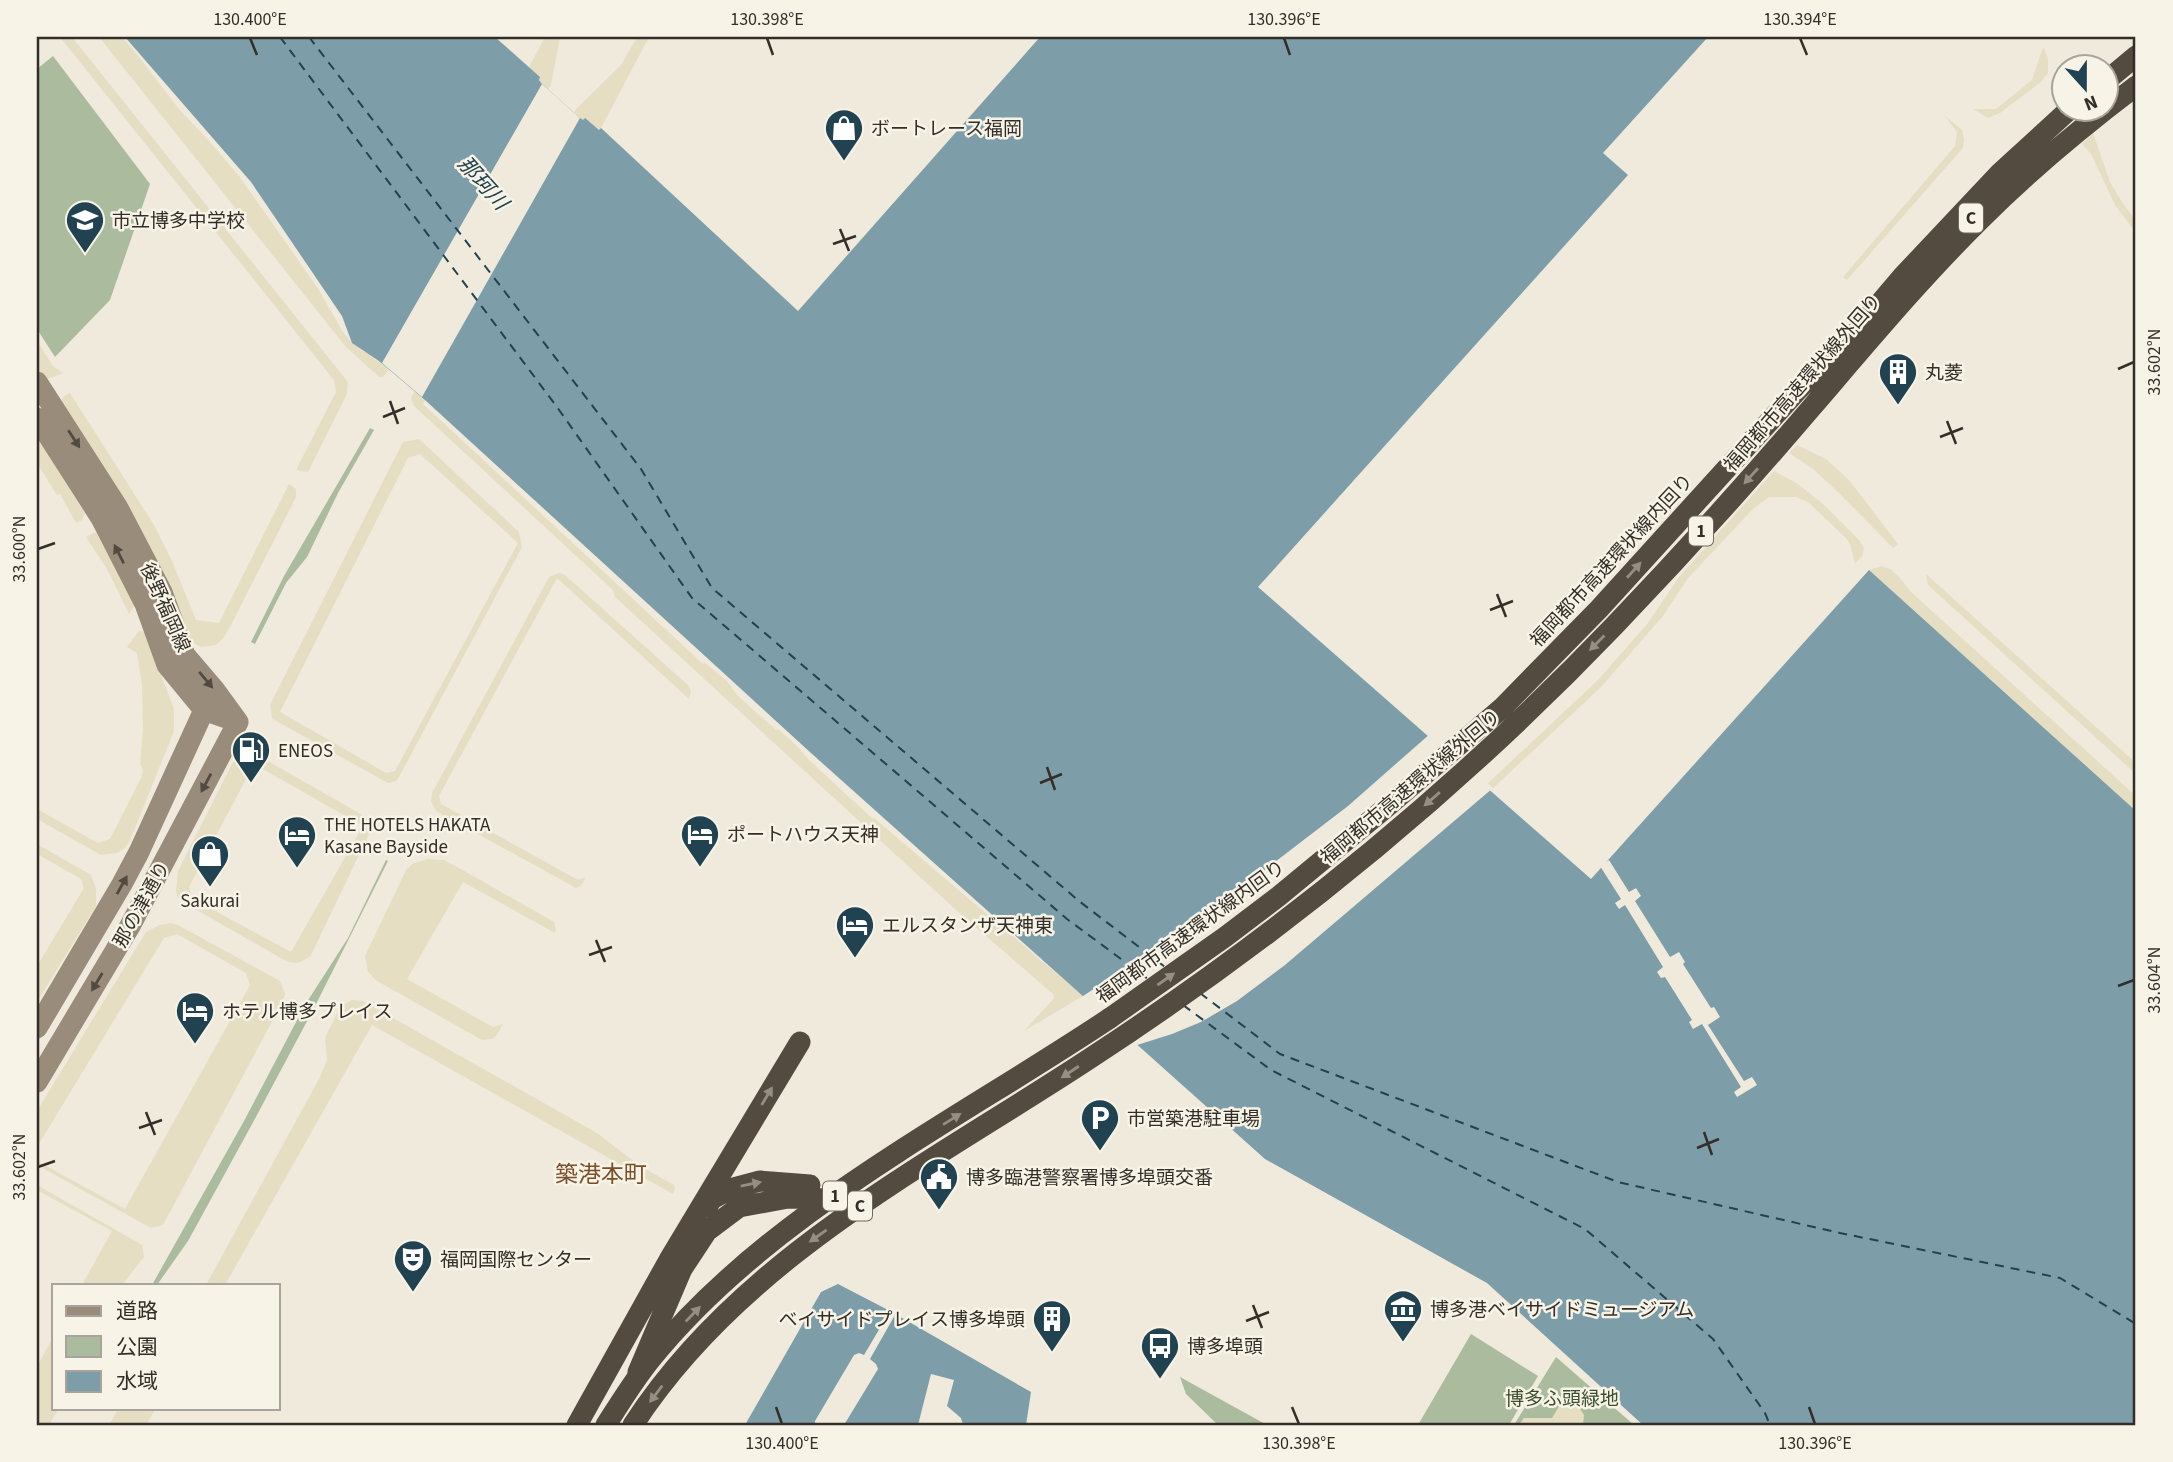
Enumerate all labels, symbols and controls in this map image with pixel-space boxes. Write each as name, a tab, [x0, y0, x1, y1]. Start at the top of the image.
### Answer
text: 130.400°E	[213, 7, 287, 32]
text: 130.398°E	[730, 7, 804, 32]
text: 130.396°E	[1247, 7, 1321, 32]
text: 130.394°E	[1763, 7, 1837, 32]
north arrow	[2050, 52, 2120, 122]
text: N	[2080, 88, 2101, 117]
shop icon: ボートレース福岡	[823, 107, 865, 162]
place label: ボートレース福岡	[871, 116, 1022, 143]
water label: 那珂川	[451, 150, 517, 218]
school or university icon: 市立博多中学校	[64, 199, 106, 254]
road number: C	[1959, 204, 1983, 232]
place label: 市立博多中学校	[112, 208, 245, 235]
street label: 福岡都市高速環状線外回り	[1718, 288, 1888, 478]
text: 33.602°N	[2142, 329, 2167, 395]
building icon: 丸菱	[1877, 351, 1919, 406]
place label: 丸菱	[1925, 360, 1963, 387]
one-way arrow	[67, 429, 80, 449]
one-way arrow	[1743, 467, 1759, 485]
street label: 福岡都市高速環状線内回り	[1524, 468, 1700, 654]
text: 33.600°N	[7, 516, 32, 582]
road number: 1	[1689, 516, 1713, 546]
one-way arrow	[114, 544, 125, 564]
street label: 後野福岡線	[133, 559, 196, 657]
one-way arrow	[1626, 561, 1642, 579]
one-way arrow	[1589, 635, 1606, 652]
one-way arrow	[198, 671, 214, 689]
street label: 福岡都市高速環状線外回り	[1315, 704, 1507, 871]
fuel station icon: ENEOS	[230, 729, 272, 784]
place label: ENEOS	[278, 738, 333, 765]
one-way arrow	[201, 773, 213, 793]
one-way arrow	[1424, 791, 1441, 807]
place label: THE HOTELS HAKATA Kasane Bayside	[324, 812, 491, 861]
hotel icon: ポートハウス天神	[679, 813, 721, 868]
hotel icon: THE HOTELS HAKATA Kasane Bayside	[276, 814, 318, 869]
place label: ポートハウス天神	[727, 822, 879, 849]
shop icon: Sakurai	[189, 833, 231, 888]
street label: 福岡都市高速環状線内回り	[1091, 854, 1291, 1010]
street label: 那の津通り	[107, 857, 177, 953]
one-way arrow	[116, 875, 128, 894]
place label: Sakurai	[180, 888, 240, 915]
hotel icon: エルスタンザ天神東	[834, 904, 876, 959]
place label: エルスタンザ天神東	[882, 913, 1053, 940]
text: 33.604°N	[2142, 947, 2167, 1013]
one-way arrow	[90, 972, 103, 991]
one-way arrow	[1157, 972, 1175, 986]
hotel icon: ホテル博多プレイス	[174, 990, 216, 1045]
place label: ホテル博多プレイス	[222, 999, 392, 1026]
one-way arrow	[1060, 1065, 1080, 1078]
one-way arrow	[761, 1087, 774, 1106]
parking icon: 市営築港駐車場	[1079, 1097, 1121, 1152]
place label: 市営築港駐車場	[1127, 1106, 1260, 1133]
one-way arrow	[943, 1113, 962, 1126]
text: 33.602°N	[7, 1134, 32, 1200]
public building icon: 博多臨港警察署博多埠頭交番	[918, 1156, 960, 1211]
district label: 築港本町	[555, 1158, 647, 1191]
place label: 博多臨港警察署博多埠頭交番	[966, 1165, 1213, 1192]
one-way arrow	[741, 1178, 763, 1189]
road number: 1	[823, 1182, 847, 1210]
road number: C	[848, 1191, 872, 1220]
one-way arrow	[809, 1229, 827, 1243]
theatre icon: 福岡国際センター	[392, 1238, 434, 1293]
place label: 福岡国際センター	[440, 1247, 592, 1274]
legend	[52, 1284, 280, 1410]
museum icon: 博多港ベイサイドミュージアム	[1382, 1288, 1424, 1343]
text: 道路	[116, 1296, 158, 1326]
place label: 博多港ベイサイドミュージアム	[1430, 1297, 1694, 1324]
building icon: ベイサイドプレイス博多埠頭	[1031, 1298, 1073, 1353]
one-way arrow	[685, 1306, 701, 1322]
place label: ベイサイドプレイス博多埠頭	[779, 1307, 1025, 1334]
bus stop icon: 博多埠頭	[1139, 1325, 1181, 1380]
text: 公園	[116, 1332, 158, 1362]
place label: 博多埠頭	[1187, 1334, 1263, 1361]
text: 水域	[116, 1366, 158, 1396]
one-way arrow	[648, 1385, 663, 1403]
park label: 博多ふ頭緑地	[1505, 1386, 1619, 1413]
text: 130.400°E	[745, 1431, 819, 1456]
text: 130.398°E	[1262, 1431, 1336, 1456]
text: 130.396°E	[1778, 1431, 1852, 1456]

